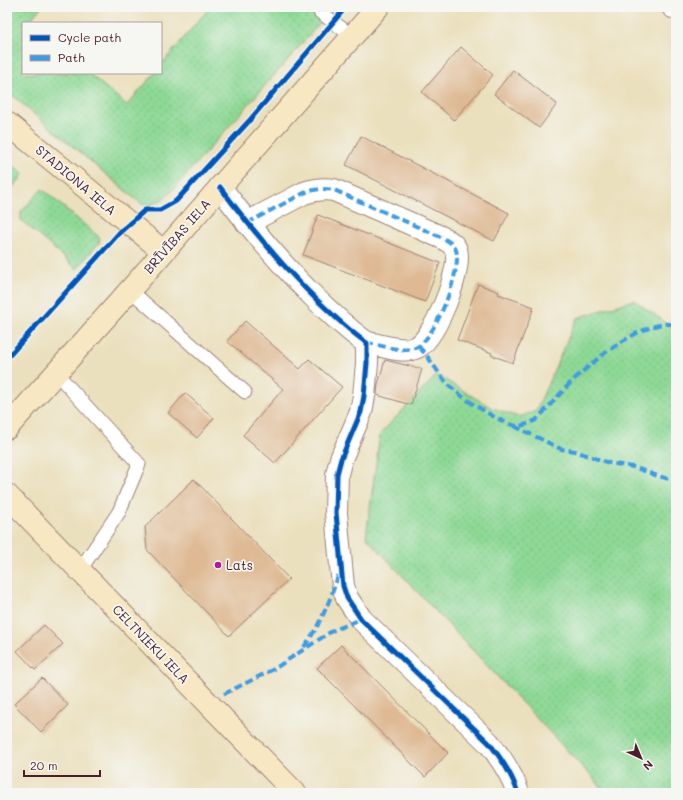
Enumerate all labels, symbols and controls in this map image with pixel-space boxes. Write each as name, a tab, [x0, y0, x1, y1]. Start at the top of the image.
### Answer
legend	[22, 22, 162, 74]
text: Cycle path	[58, 29, 121, 45]
text: Path	[58, 49, 85, 65]
street label: STADIONA IELA	[32, 141, 120, 218]
street label: BRĪVĪBAS IELA	[139, 195, 214, 277]
place label: Lats	[226, 556, 253, 573]
marker: Lats	[213, 560, 223, 570]
street label: CELTNIEKU IELA	[109, 601, 193, 687]
north arrow	[621, 738, 661, 778]
scale bar	[24, 752, 100, 778]
text: 20 m	[30, 757, 58, 773]
text: N	[640, 757, 657, 774]

